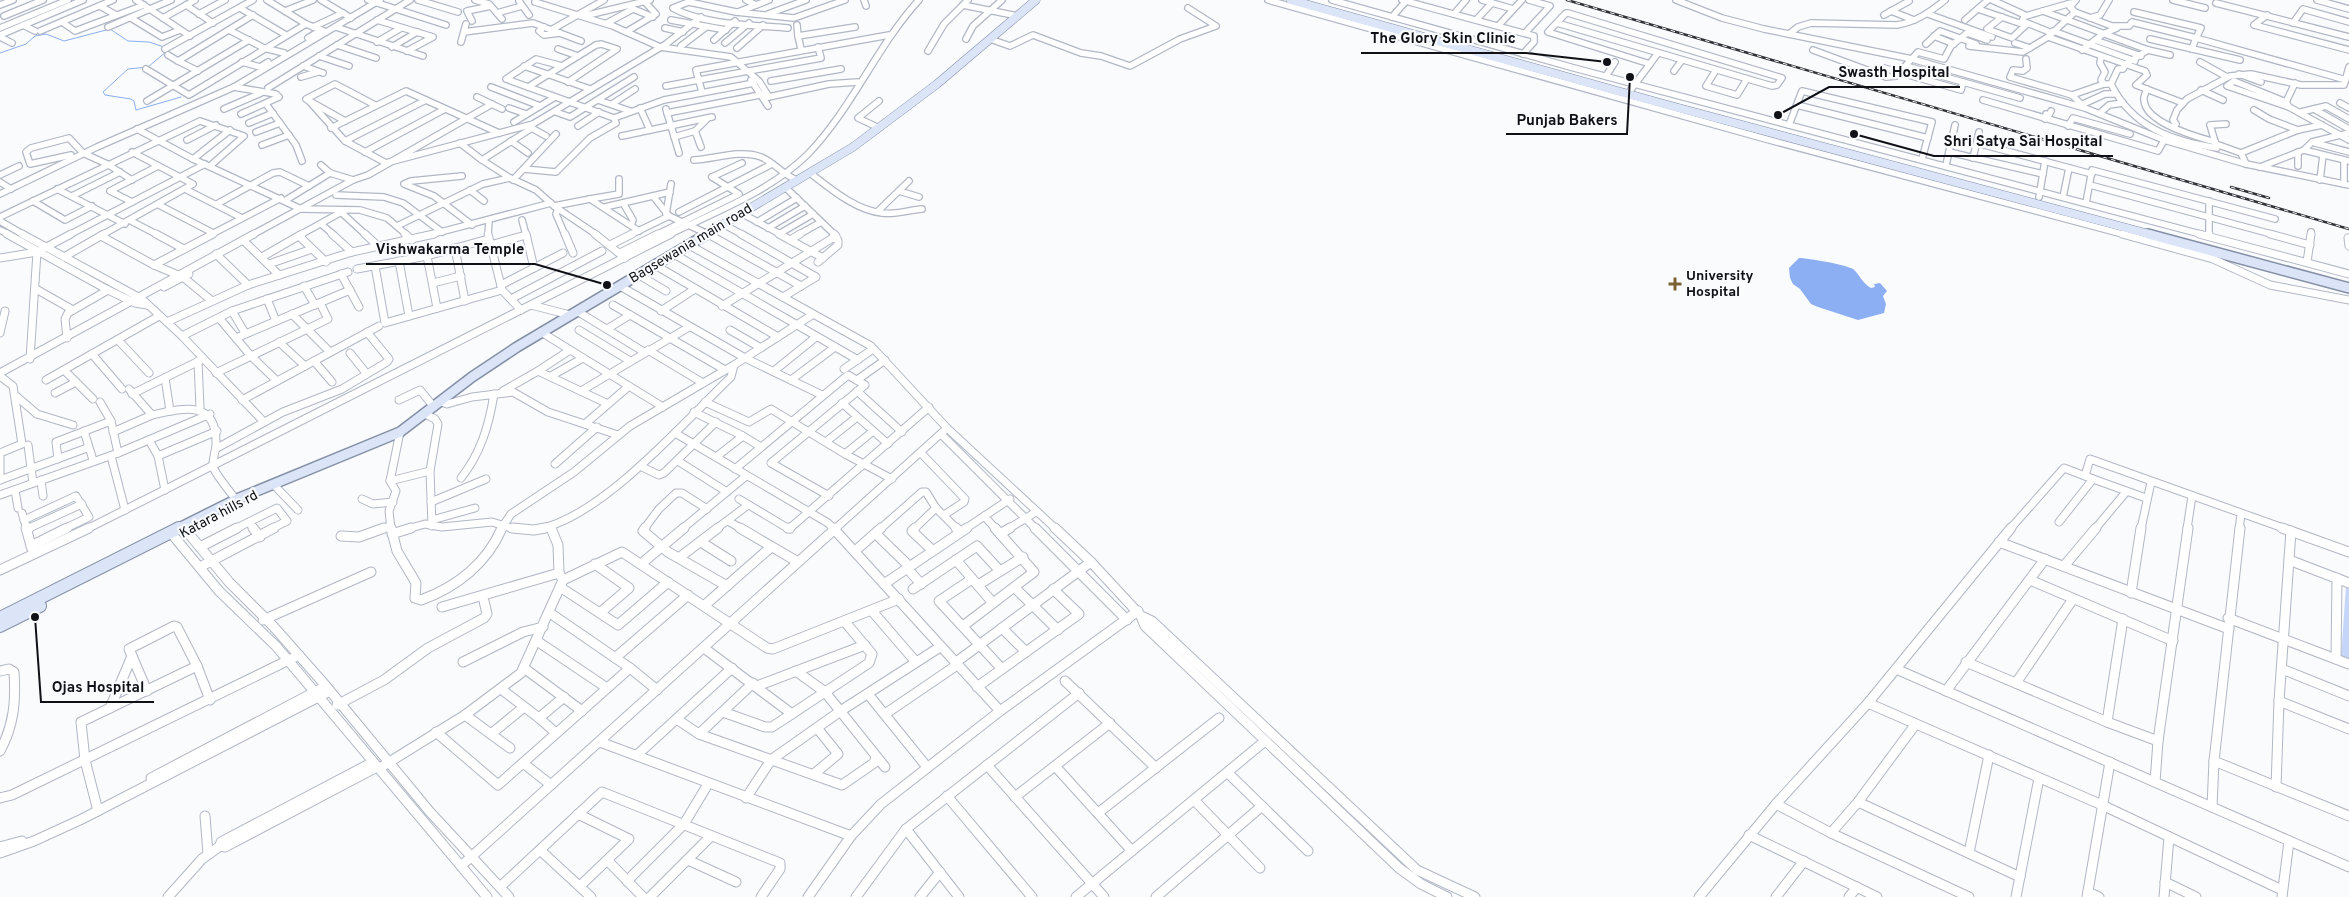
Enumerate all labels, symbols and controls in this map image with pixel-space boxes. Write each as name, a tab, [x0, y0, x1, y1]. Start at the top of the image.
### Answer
callout: The Glory Skin Clinic	[1361, 23, 1526, 53]
text: The Glory Skin Clinic	[1370, 30, 1516, 49]
callout: Swasth Hospital	[1829, 57, 1960, 87]
text: Swasth Hospital	[1838, 64, 1950, 83]
callout: Punjab Bakers	[1506, 104, 1627, 134]
text: Punjab Bakers	[1516, 112, 1618, 131]
callout: Shri Satya Sai Hospital	[1934, 126, 2113, 156]
text: Shri Satya Sai Hospital	[1943, 133, 2103, 152]
street label: Bagsewania main road	[626, 200, 756, 288]
callout: Vishwakarma Temple	[366, 234, 535, 264]
text: Vishwakarma Temple	[376, 241, 524, 260]
place label: University Hospital	[1686, 268, 1753, 301]
marker: University Hospital	[1668, 277, 1682, 291]
street label: Katara hills rd	[177, 487, 261, 543]
callout: Ojas Hospital	[41, 672, 154, 702]
text: Ojas Hospital	[52, 679, 144, 698]

